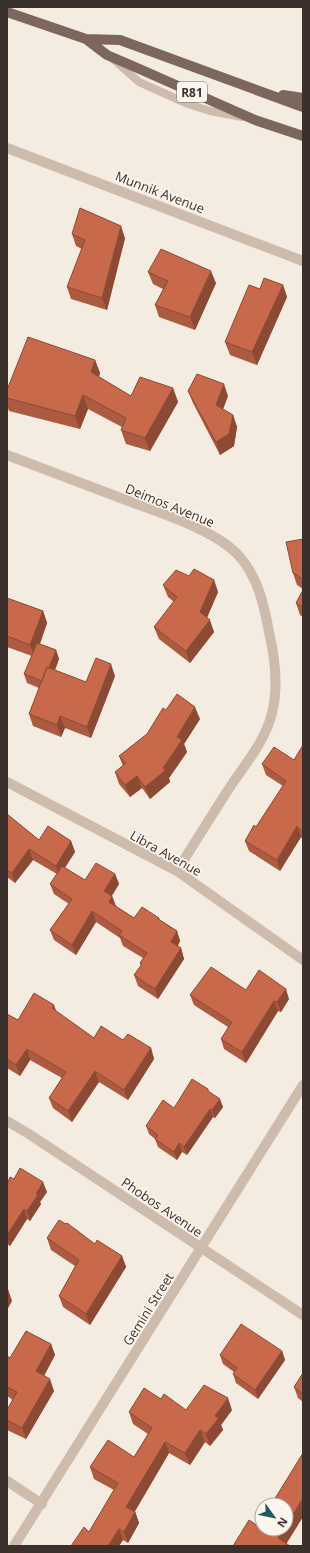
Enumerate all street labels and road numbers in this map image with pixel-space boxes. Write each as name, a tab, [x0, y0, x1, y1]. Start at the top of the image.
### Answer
road number: R81	[177, 82, 207, 102]
street label: Munnik Avenue	[113, 167, 207, 217]
street label: Deimos Avenue	[123, 479, 217, 531]
street label: Libra Avenue	[127, 826, 205, 880]
street label: Phobos Avenue	[118, 1173, 206, 1241]
street label: Gemini Street	[118, 1269, 178, 1349]

